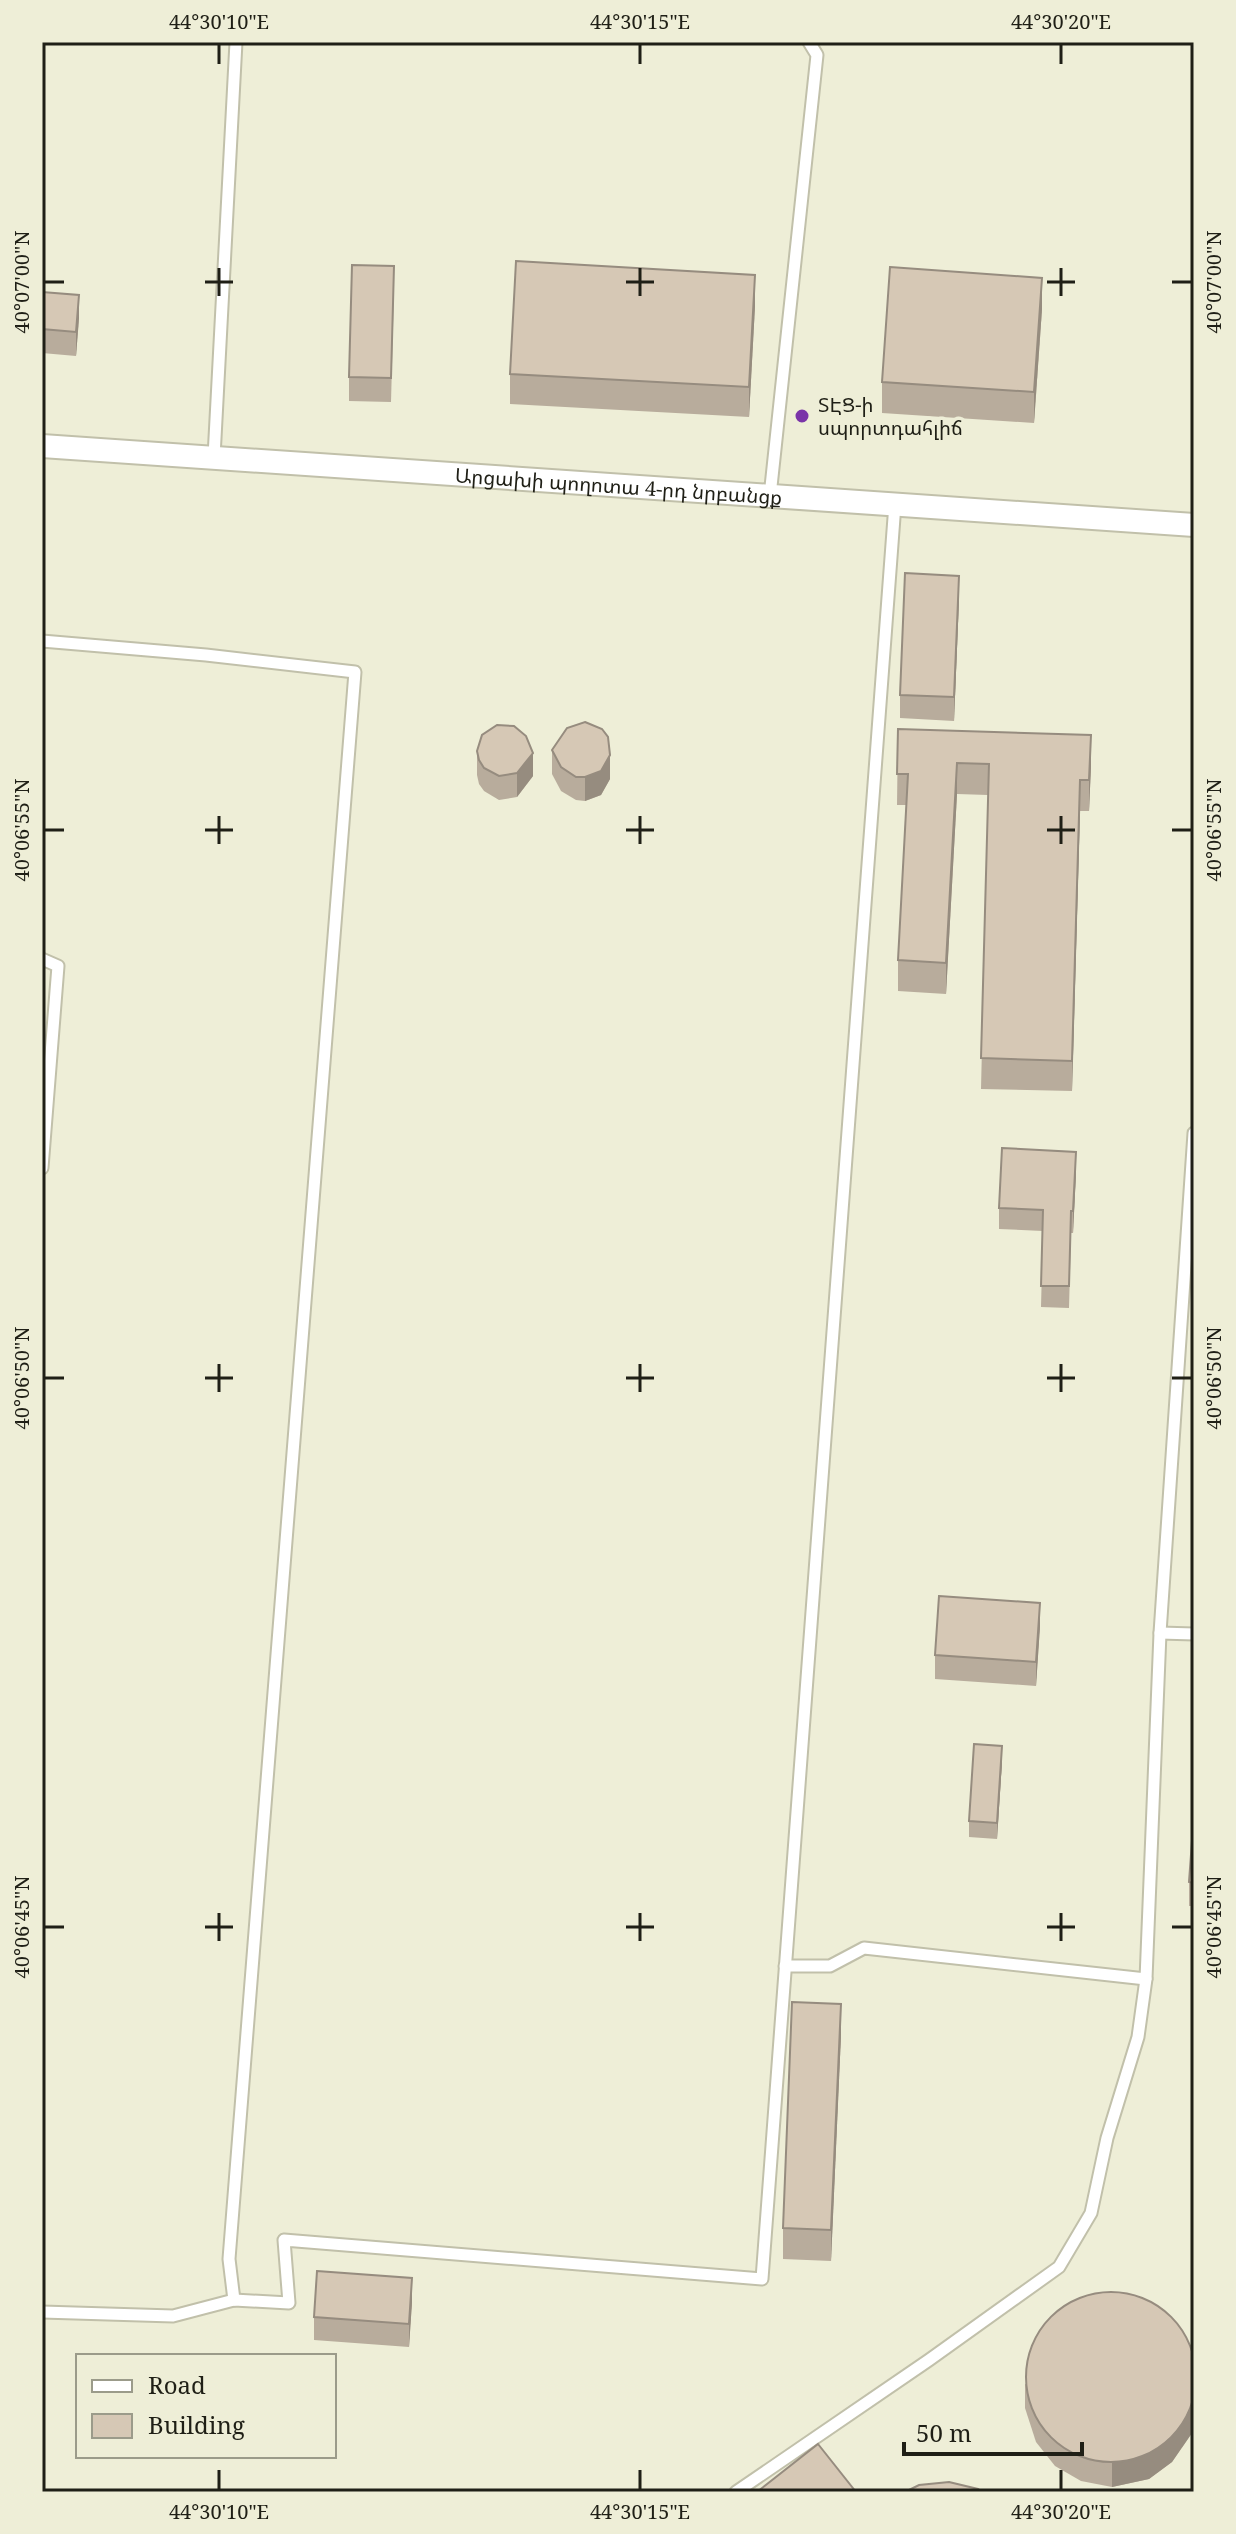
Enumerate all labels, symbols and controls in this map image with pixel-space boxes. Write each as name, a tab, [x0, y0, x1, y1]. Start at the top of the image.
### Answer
text: 44°30'10"E	[169, 8, 269, 35]
text: 44°30'15"E	[590, 8, 690, 35]
text: 44°30'20"E	[1011, 8, 1111, 35]
text: 40°07'00"N	[8, 231, 35, 333]
text: 40°07'00"N	[1200, 231, 1227, 333]
place label: ՏԷՑ-ի սպորտդահլիճ	[818, 391, 963, 441]
marker: ՏԷՑ-ի սպորտդահլիճ	[793, 407, 811, 425]
street label: Արցախի պողոտա 4-րդ նրբանցք	[454, 461, 783, 510]
text: 40°06'55"N	[8, 779, 35, 881]
text: 40°06'55"N	[1200, 779, 1227, 881]
text: 40°06'50"N	[8, 1327, 35, 1429]
text: 40°06'50"N	[1200, 1327, 1227, 1429]
text: 40°06'45"N	[8, 1876, 35, 1978]
text: 40°06'45"N	[1200, 1876, 1227, 1978]
legend	[76, 2354, 336, 2458]
text: Road	[148, 2368, 206, 2401]
scale bar	[904, 2406, 1082, 2456]
text: Building	[148, 2408, 245, 2441]
text: 50 m	[916, 2416, 972, 2449]
text: 44°30'10"E	[169, 2498, 269, 2525]
text: 44°30'15"E	[590, 2498, 690, 2525]
text: 44°30'20"E	[1011, 2498, 1111, 2525]

